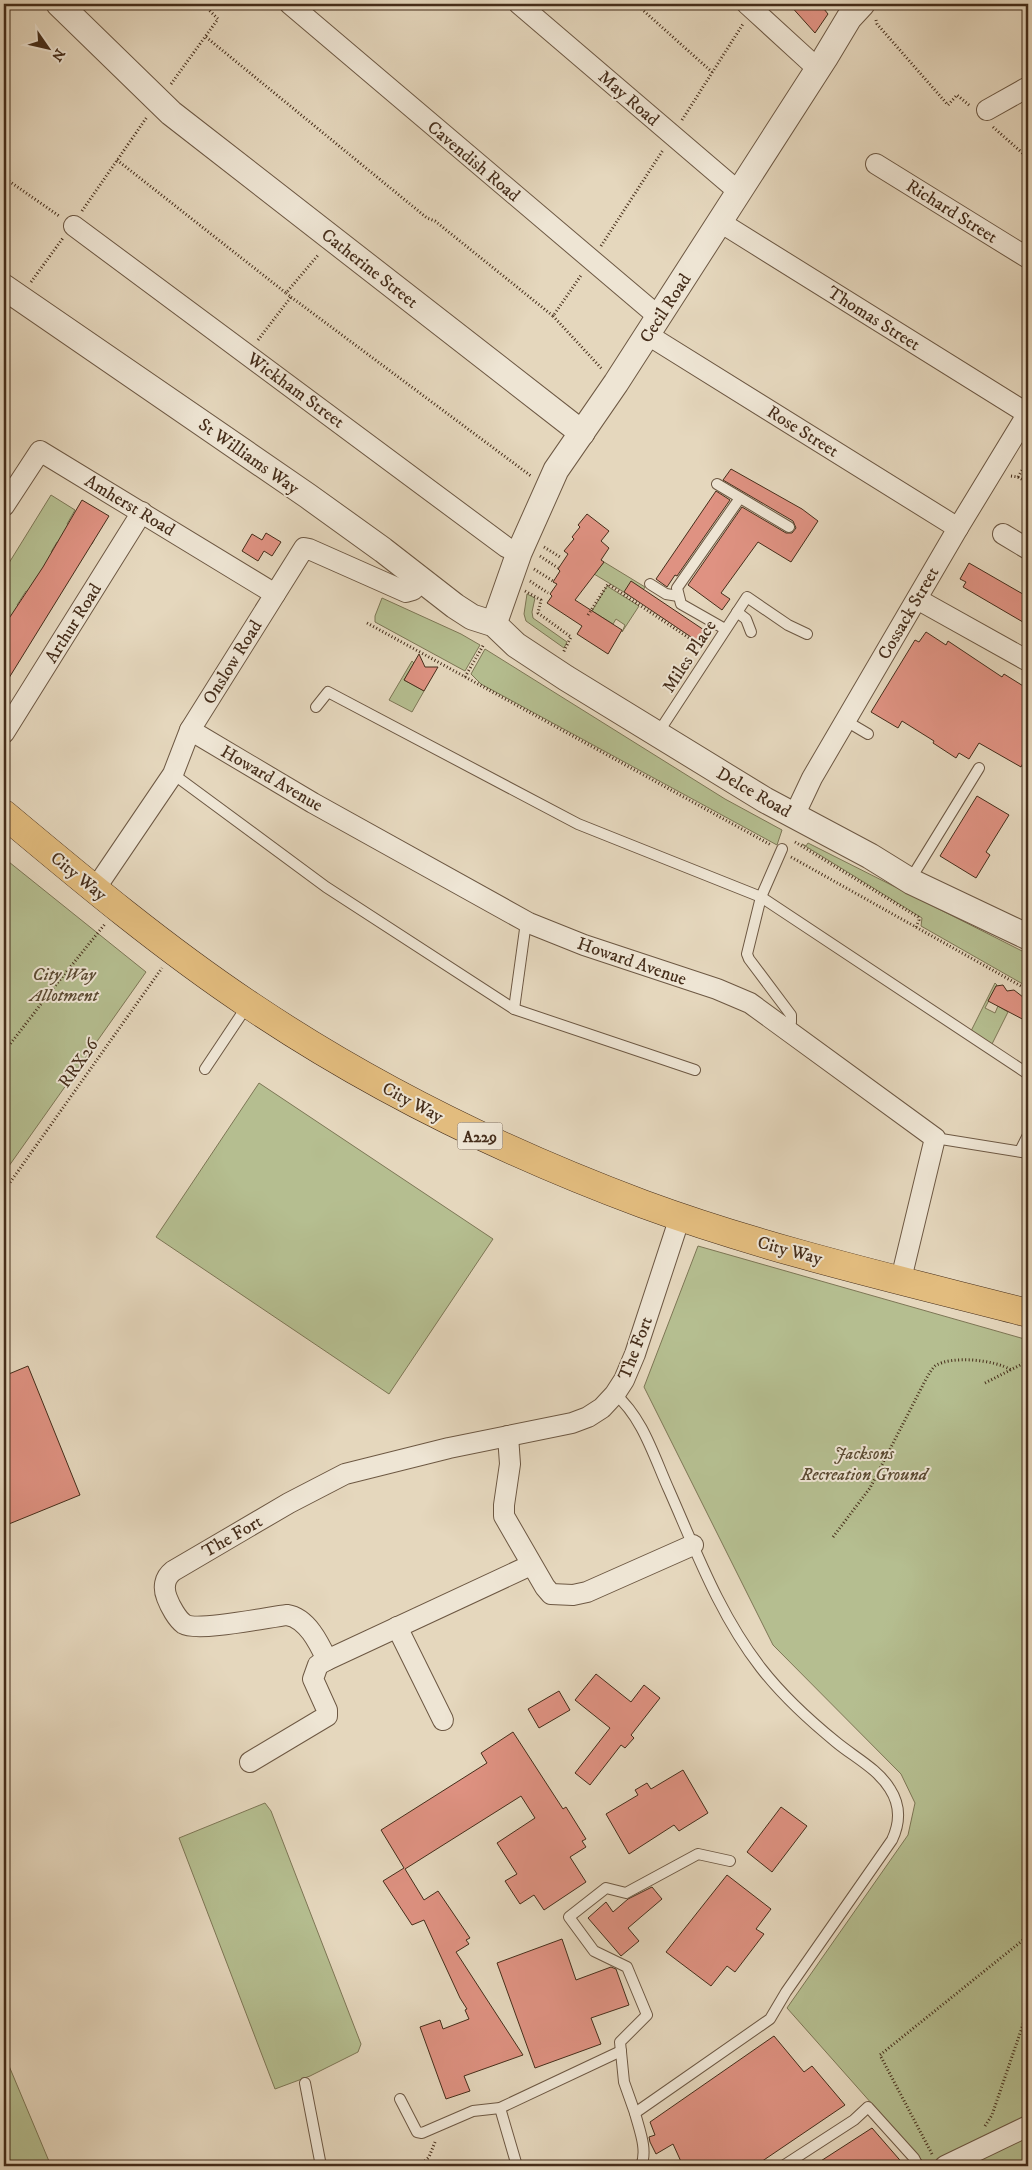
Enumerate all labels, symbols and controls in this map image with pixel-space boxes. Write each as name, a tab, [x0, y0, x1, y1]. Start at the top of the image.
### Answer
north arrow	[22, 22, 72, 72]
text: N	[47, 45, 69, 65]
street label: May Road	[593, 66, 663, 131]
street label: Cavendish Road	[422, 117, 524, 207]
street label: Richard Street	[902, 175, 1001, 249]
street label: Catherine Street	[317, 224, 422, 314]
street label: Cecil Road	[635, 270, 696, 347]
street label: Thomas Street	[823, 282, 924, 356]
street label: Wickham Street	[242, 348, 349, 434]
street label: Rose Street	[762, 401, 843, 463]
street label: St Williams Way	[194, 414, 304, 500]
street label: Amherst Road	[80, 470, 179, 541]
street label: Cossack Street	[873, 563, 944, 664]
street label: Arthur Road	[41, 580, 107, 667]
street label: Onslow Road	[198, 616, 267, 709]
street label: Miles Place	[658, 616, 722, 697]
street label: Howard Avenue	[217, 741, 326, 817]
street label: Delce Road	[712, 763, 795, 823]
street label: City Way	[46, 847, 111, 906]
street label: Howard Avenue	[574, 933, 689, 991]
park label: City Way Allotment	[28, 964, 100, 1007]
street label: RRX26	[54, 1034, 104, 1092]
street label: City Way	[378, 1078, 447, 1128]
road number: A229	[458, 1122, 502, 1150]
street label: City Way	[755, 1232, 825, 1270]
street label: The Fort	[614, 1313, 658, 1383]
park label: Jacksons Recreation Ground	[800, 1443, 930, 1486]
street label: The Fort	[198, 1511, 267, 1563]

